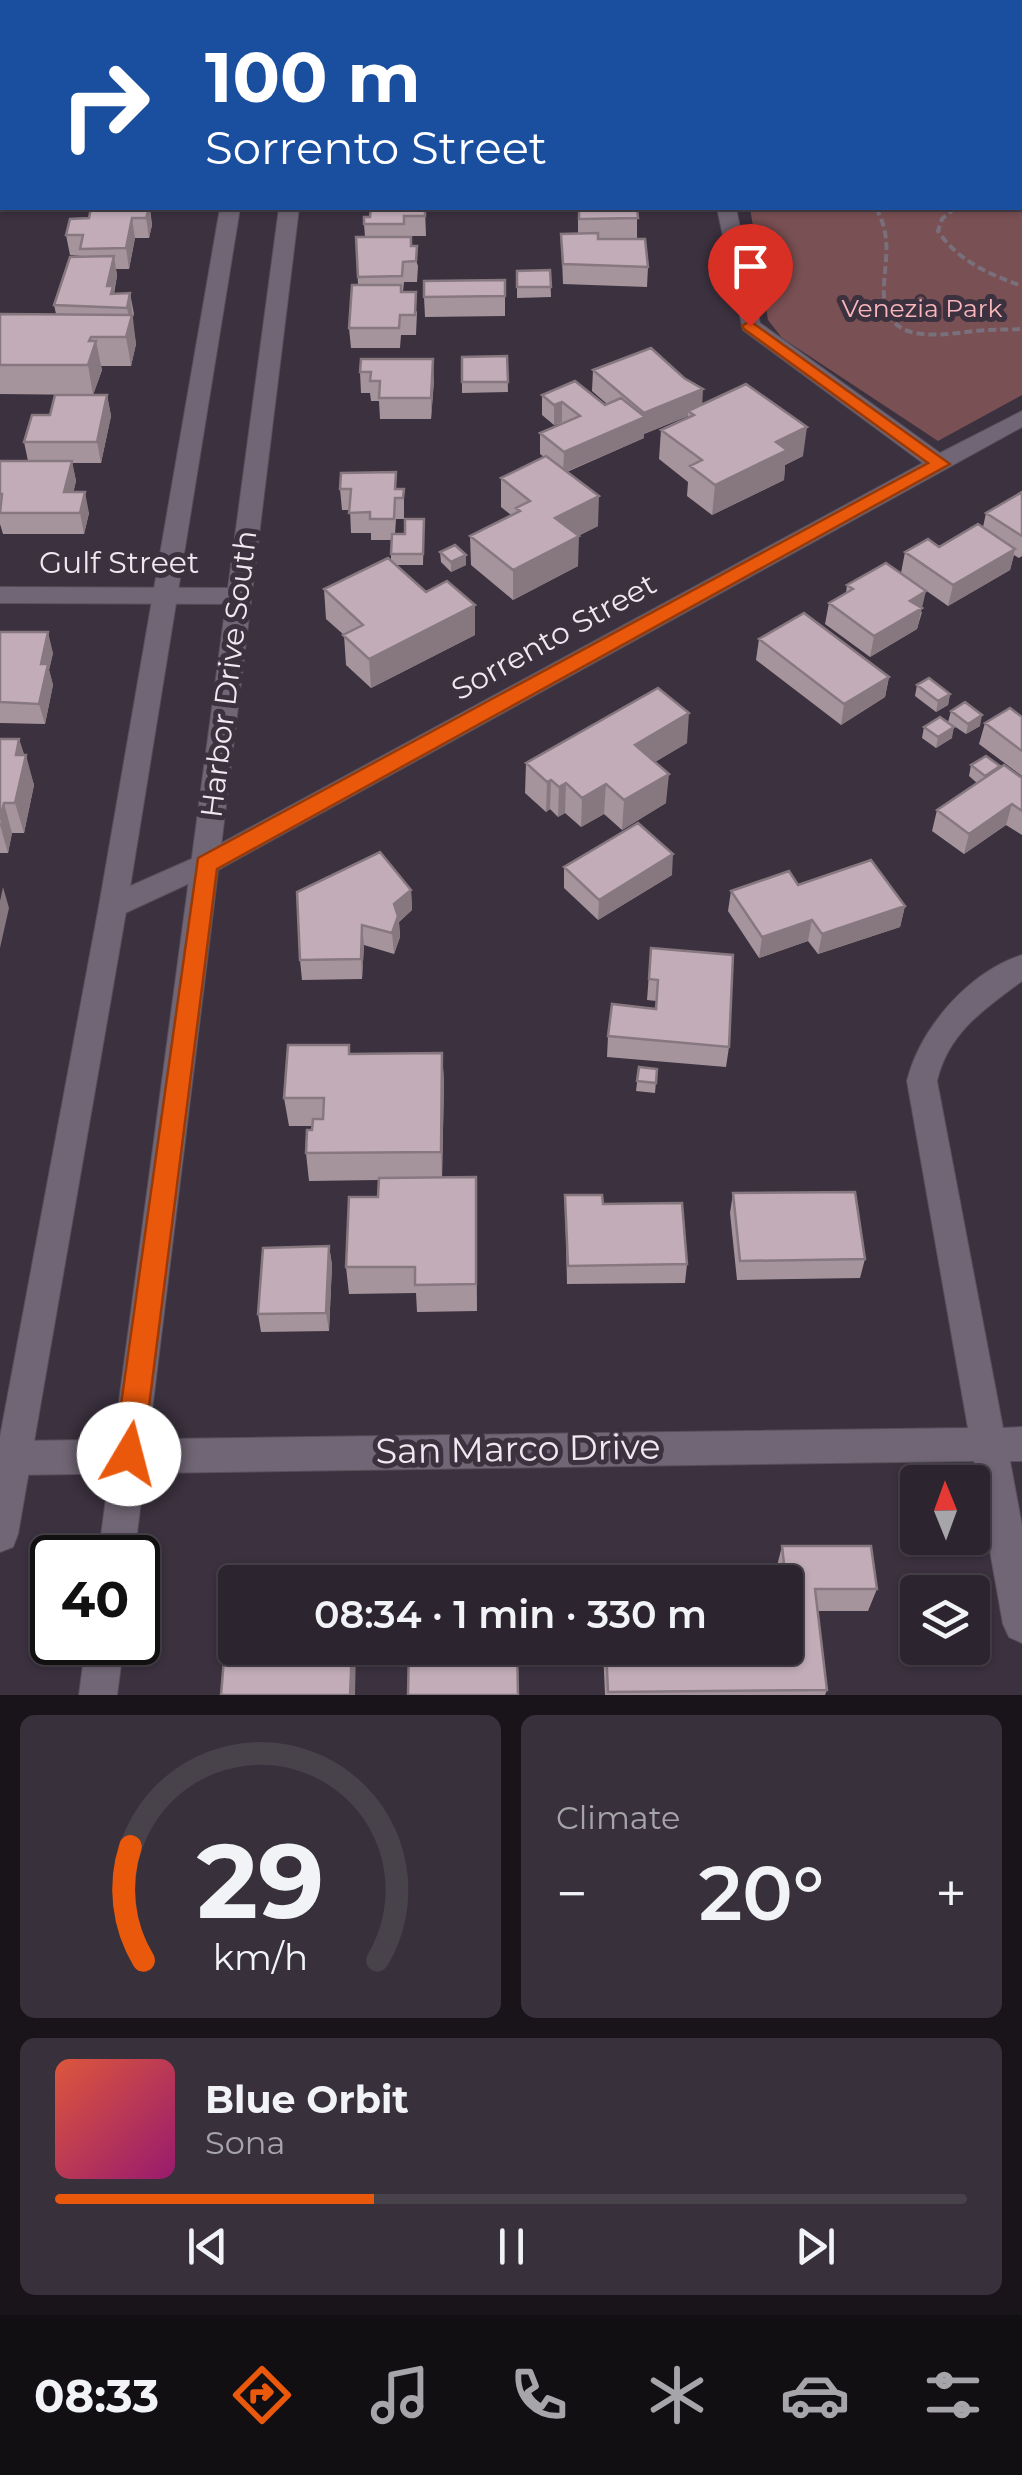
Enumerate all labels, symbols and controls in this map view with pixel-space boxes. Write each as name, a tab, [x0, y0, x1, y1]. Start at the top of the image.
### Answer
text: 100 m	[205, 34, 421, 120]
icon: right	[40, 40, 170, 170]
text: Sorrento Street	[205, 120, 547, 175]
pin	[708, 224, 793, 327]
icon: arrive	[723, 239, 778, 294]
park label: Venezia Park	[842, 293, 1003, 323]
street label: Harbor Drive South	[193, 528, 264, 820]
street label: Gulf Street	[39, 544, 199, 581]
street label: Sorrento Street	[445, 565, 662, 708]
position arrow	[77, 1402, 181, 1506]
street label: San Marco Drive	[375, 1425, 661, 1472]
north arrow	[900, 1465, 990, 1555]
map controls	[900, 1465, 990, 1665]
speed limit sign: 40	[30, 1535, 160, 1665]
button: layers	[900, 1575, 990, 1665]
text: 08:34 · 1 min · 330 m	[314, 1591, 707, 1638]
text: Climate	[556, 1798, 680, 1837]
text: 29	[197, 1817, 324, 1944]
text: 20°	[699, 1847, 824, 1939]
text: −	[556, 1860, 588, 1927]
text: +	[935, 1860, 967, 1927]
text: km/h	[213, 1935, 308, 1979]
text: Blue Orbit	[205, 2076, 409, 2123]
text: Sona	[205, 2123, 285, 2162]
icon: previous	[180, 2219, 235, 2274]
icon: pause	[484, 2219, 539, 2274]
icon: next	[788, 2219, 843, 2274]
icon: directions	[227, 2360, 297, 2430]
icon: music	[365, 2360, 435, 2430]
icon: phone	[504, 2360, 574, 2430]
icon: climate	[642, 2360, 712, 2430]
icon: car	[780, 2360, 850, 2430]
icon: filters	[918, 2360, 988, 2430]
text: 08:33	[34, 2368, 159, 2423]

